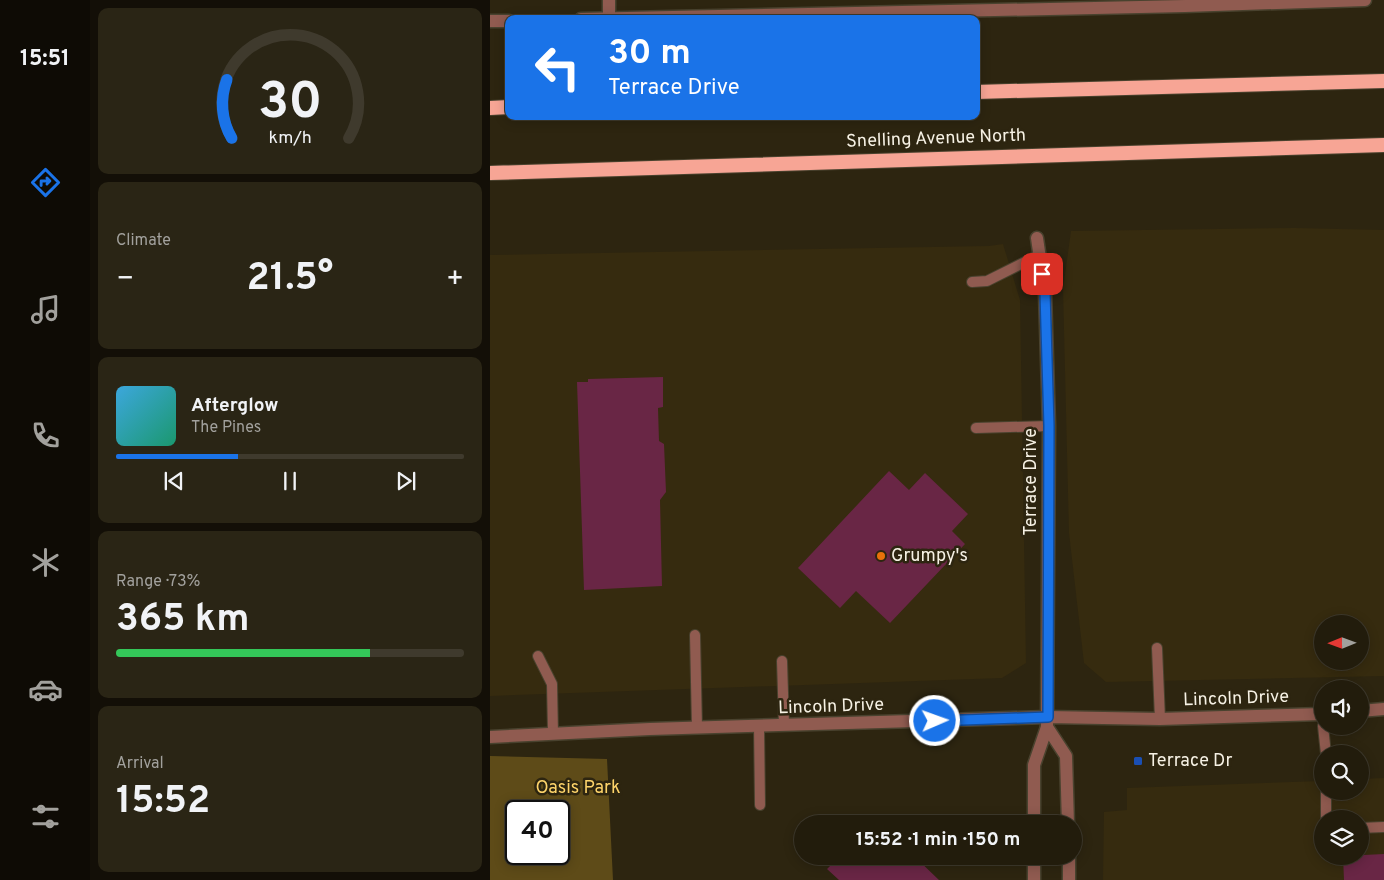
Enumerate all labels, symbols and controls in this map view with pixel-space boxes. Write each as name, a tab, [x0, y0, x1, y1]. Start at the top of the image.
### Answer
text: 30 m	[608, 32, 691, 76]
icon: left	[525, 35, 590, 100]
text: 15:51	[20, 46, 70, 73]
text: 30	[258, 71, 322, 137]
text: Terrace Drive	[608, 75, 740, 102]
street label: Snelling Avenue North	[846, 124, 1026, 154]
text: km/h	[268, 127, 312, 150]
icon: directions	[28, 165, 63, 200]
text: Climate	[116, 231, 171, 251]
pin	[1021, 253, 1063, 295]
text: 21.5°	[247, 255, 333, 304]
icon: arrive	[1028, 260, 1056, 288]
text: −	[116, 262, 134, 298]
text: +	[446, 262, 464, 298]
icon: music	[28, 292, 63, 327]
text: Afterglow	[191, 394, 279, 418]
icon: phone	[28, 418, 63, 453]
text: The Pines	[191, 418, 261, 438]
street label: Terrace Drive	[1020, 428, 1043, 536]
icon: previous	[160, 467, 188, 495]
icon: pause	[276, 467, 304, 495]
icon: next	[392, 467, 420, 495]
icon: climate	[28, 545, 63, 580]
place label: Grumpy's	[891, 545, 968, 568]
marker: Grumpy's	[875, 550, 887, 562]
text: Range · 73%	[116, 572, 200, 592]
text: 365 km	[116, 596, 249, 645]
north arrow	[1314, 615, 1369, 670]
map controls	[1314, 615, 1369, 865]
icon: car	[28, 672, 63, 707]
button: sound	[1314, 680, 1369, 735]
street label: Lincoln Drive	[1183, 686, 1289, 712]
street label: Lincoln Drive	[778, 694, 884, 720]
position arrow	[908, 694, 960, 746]
button: search	[1314, 745, 1369, 800]
place label: Terrace Dr	[1148, 750, 1232, 773]
text: Arrival	[116, 754, 164, 774]
marker: Terrace Dr	[1132, 755, 1144, 767]
park label: Oasis Park	[535, 777, 621, 800]
text: 15:52	[116, 778, 210, 827]
icon: filters	[28, 799, 63, 834]
speed limit sign: 40	[505, 800, 570, 865]
button: layers	[1314, 810, 1369, 865]
text: 15:52 · 1 min · 150 m	[856, 828, 1020, 852]

